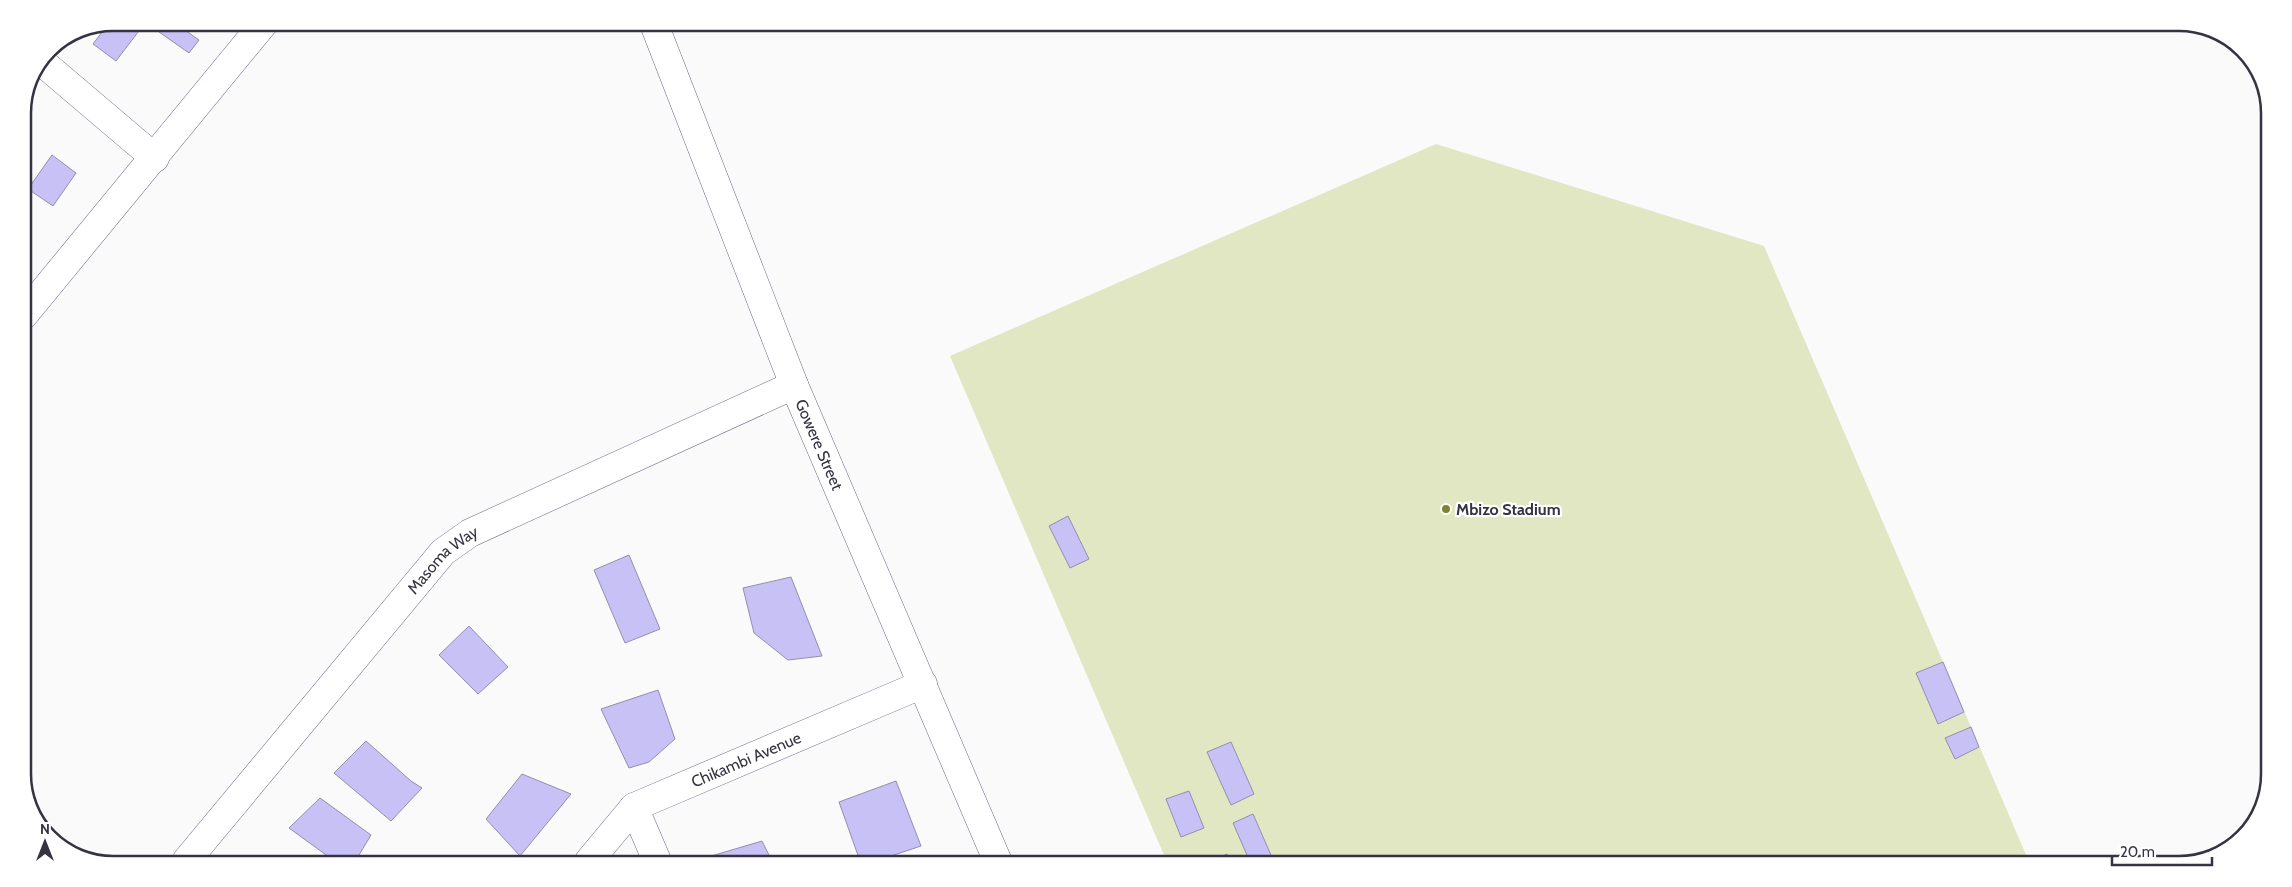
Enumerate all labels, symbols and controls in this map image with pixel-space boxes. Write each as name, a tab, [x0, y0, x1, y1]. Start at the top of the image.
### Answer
street label: Gowere Street	[792, 396, 848, 493]
place label: Mbizo Stadium	[1456, 500, 1561, 519]
marker: Mbizo Stadium	[1440, 503, 1452, 515]
street label: Masoma Way	[403, 521, 480, 597]
street label: Chikambi Avenue	[688, 728, 804, 791]
north arrow	[20, 817, 70, 867]
text: N	[40, 820, 50, 838]
scale bar	[2112, 834, 2212, 866]
text: 20 m	[2120, 843, 2155, 861]

